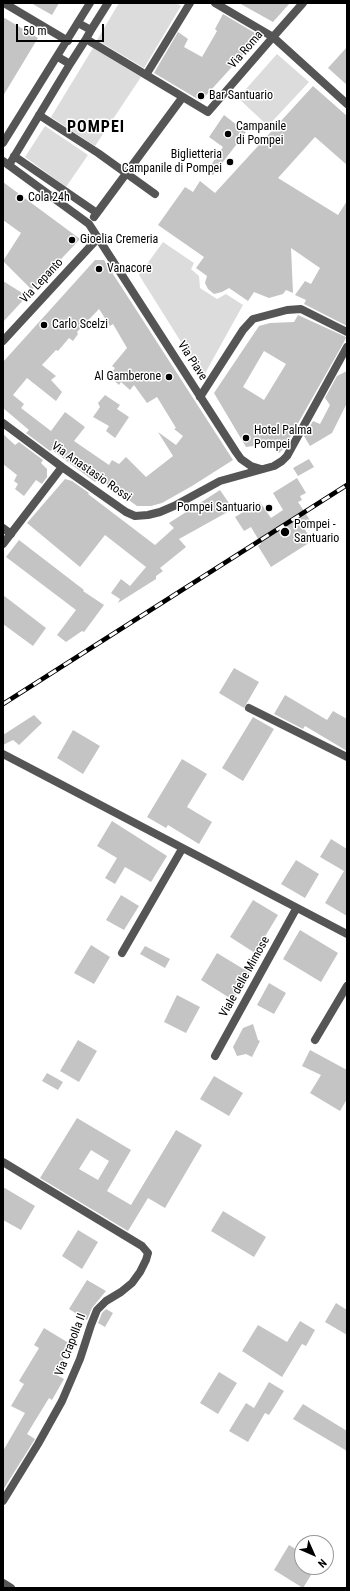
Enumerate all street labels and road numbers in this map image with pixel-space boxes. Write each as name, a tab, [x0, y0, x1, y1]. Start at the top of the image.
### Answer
street label: Via Roma	[226, 28, 266, 72]
street label: Via Lepanto	[18, 256, 66, 306]
street label: Via Piave	[174, 339, 210, 383]
street label: Via Anastasio Rossi	[48, 439, 134, 505]
street label: Viale delle Mimose	[217, 934, 273, 1020]
street label: Via Crapolla II	[52, 1312, 90, 1378]

